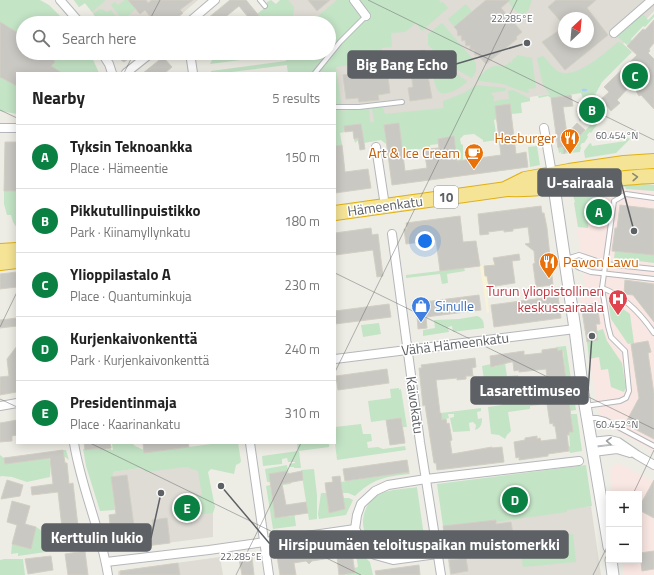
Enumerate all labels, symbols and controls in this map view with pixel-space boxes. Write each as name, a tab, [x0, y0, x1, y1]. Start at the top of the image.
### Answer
text: 22.285°E	[491, 11, 533, 26]
north arrow	[558, 12, 594, 48]
search box	[16, 16, 336, 60]
icon: search	[30, 27, 52, 49]
text: Search here	[62, 27, 136, 50]
callout: Big Bang Echo	[348, 51, 456, 78]
text: Big Bang Echo	[356, 53, 448, 76]
pin: C	[622, 61, 648, 91]
text: Nearby	[32, 85, 85, 111]
text: 5 results	[272, 88, 320, 108]
pin: B	[579, 95, 605, 125]
place label: Hesburger	[494, 127, 556, 148]
restaurant icon: Hesburger	[559, 127, 581, 155]
text: 60.454°N	[596, 128, 638, 143]
text: Tyksin Teknoankka	[70, 135, 193, 158]
place label: Art & Ice Cream	[369, 142, 460, 163]
cafe icon: Art & Ice Cream	[463, 142, 485, 170]
text: A	[41, 147, 49, 167]
text: 150 m	[284, 147, 320, 167]
text: Place · Hämeentie	[70, 158, 168, 178]
callout: U-sairaala	[538, 169, 621, 196]
text: U-sairaala	[546, 171, 614, 194]
one-way arrow	[632, 172, 638, 181]
road number: 10	[434, 186, 458, 208]
street label: Hämeenkatu	[346, 190, 424, 221]
pin: A	[586, 197, 612, 227]
text: Pikkutullinpuistikko	[70, 199, 201, 222]
text: B	[41, 211, 49, 231]
text: 180 m	[284, 211, 320, 231]
text: Park · Kiinamyllynkatu	[70, 222, 191, 242]
your location	[415, 231, 435, 251]
restaurant icon: Pawon Lawu	[538, 251, 560, 279]
place label: Pawon Lawu	[563, 251, 639, 272]
text: Ylioppilastalo A	[70, 263, 171, 286]
text: C	[41, 275, 49, 295]
text: 230 m	[284, 275, 320, 295]
place label: Turun yliopistollinen keskussairaala	[486, 280, 604, 317]
text: Place · Quantuminkuja	[70, 286, 192, 306]
hospital icon: Turun yliopistollinen keskussairaala	[607, 288, 629, 316]
shop icon: Sinulle	[410, 295, 432, 323]
place label: Sinulle	[435, 295, 474, 316]
street label: Vähä Hämeenkatu	[400, 326, 510, 361]
text: Kurjenkaivonkenttä	[70, 327, 197, 350]
text: D	[41, 339, 49, 359]
text: 240 m	[284, 339, 320, 359]
text: Park · Kurjenkaivonkenttä	[70, 350, 209, 370]
street label: Kaivokatu	[401, 375, 430, 435]
callout: Lasarettimuseo	[471, 377, 588, 404]
text: Lasarettimuseo	[479, 379, 581, 402]
text: Presidentinmaja	[70, 391, 177, 414]
text: E	[41, 403, 49, 423]
text: 310 m	[284, 403, 320, 423]
text: Place · Kaarinankatu	[70, 414, 180, 434]
text: 60.452°N	[596, 417, 638, 432]
one-way arrow	[606, 437, 612, 445]
pin: D	[502, 485, 528, 515]
map controls	[606, 491, 642, 563]
button: +	[606, 491, 642, 527]
pin: E	[174, 493, 200, 523]
callout: Kerttulin lukio	[42, 524, 151, 551]
text: Kerttulin lukio	[51, 526, 143, 549]
button: −	[606, 527, 642, 563]
callout: Hirsipuumäen teloituspaikan muistomerkki	[270, 531, 568, 558]
text: Hirsipuumäen teloituspaikan muistomerkki	[278, 533, 560, 556]
text: 22.285°E	[220, 549, 262, 564]

